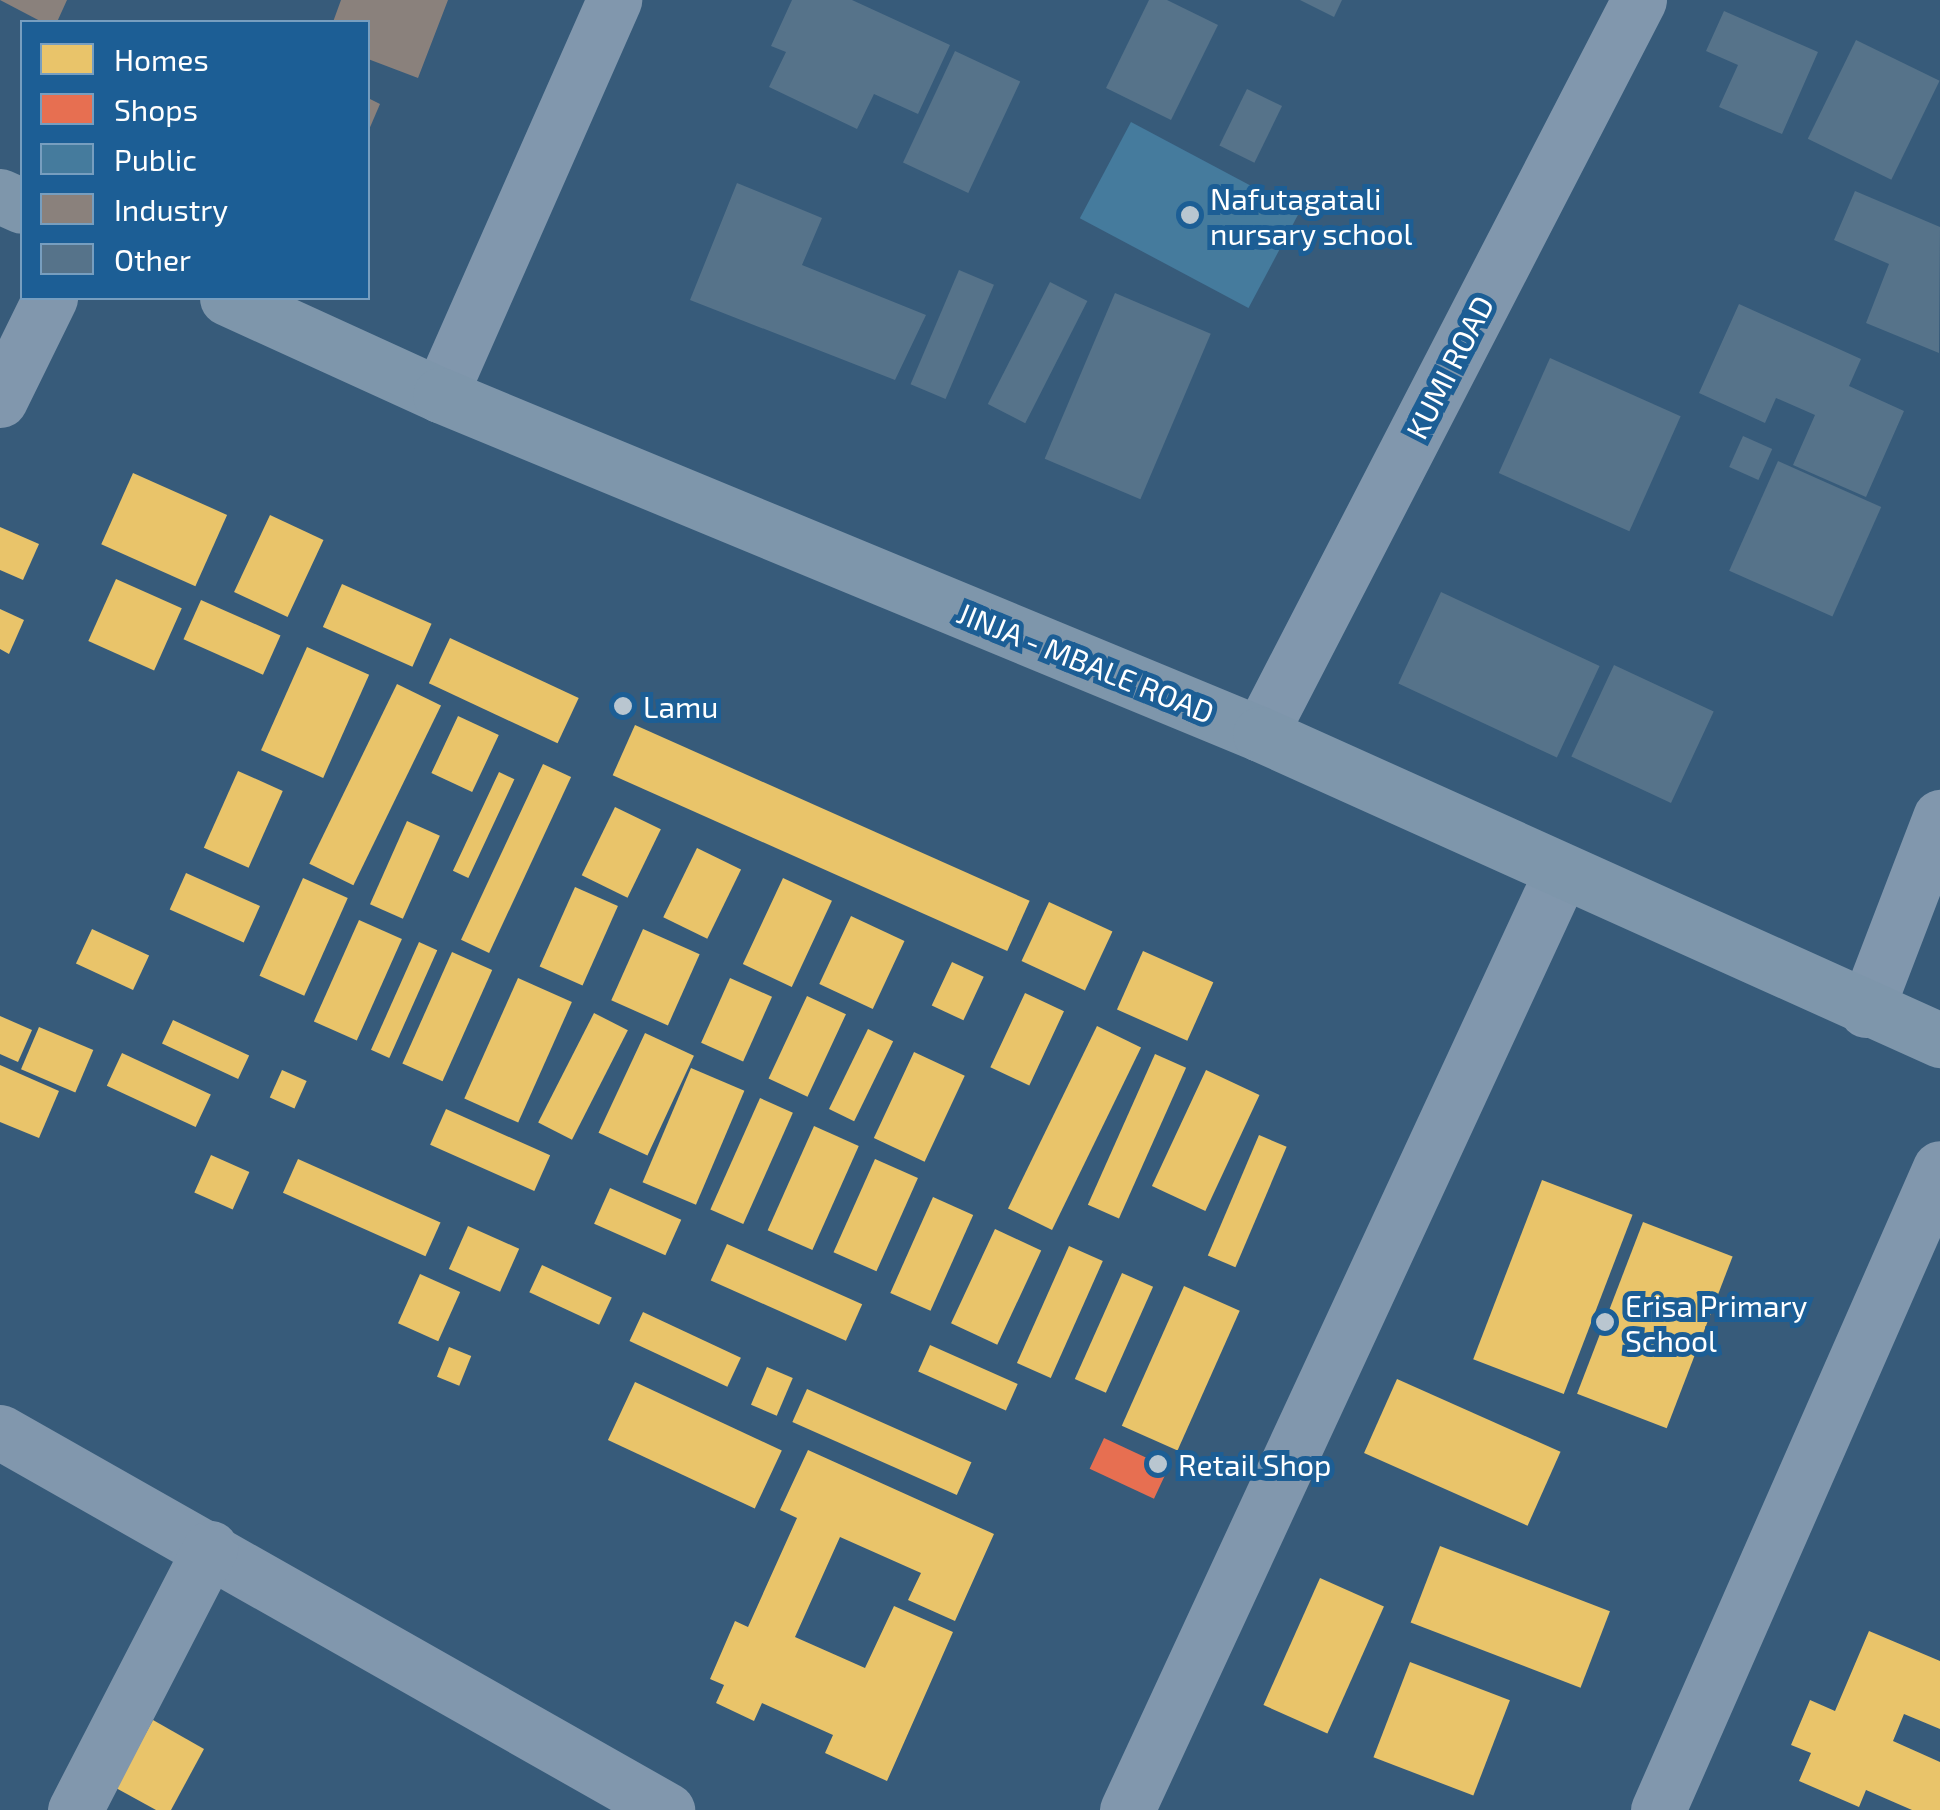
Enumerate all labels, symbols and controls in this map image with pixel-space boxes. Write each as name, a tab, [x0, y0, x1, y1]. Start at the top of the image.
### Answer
legend	[20, 20, 370, 300]
text: Homes	[114, 41, 209, 77]
text: Shops	[114, 91, 198, 127]
text: Public	[114, 141, 197, 177]
place label: Nafutagatali nursary school	[1210, 180, 1413, 250]
text: Industry	[114, 191, 228, 227]
marker: Nafutagatali nursary school	[1179, 204, 1201, 226]
text: Other	[114, 241, 191, 277]
street label: KUMI ROAD	[1398, 290, 1500, 444]
street label: JINJA - MBALE ROAD	[952, 594, 1220, 730]
place label: Lamu	[643, 688, 718, 724]
marker: Lamu	[612, 695, 634, 717]
place label: Erisa Primary School	[1625, 1287, 1807, 1358]
marker: Erisa Primary School	[1594, 1311, 1616, 1333]
place label: Retail Shop	[1178, 1446, 1332, 1482]
marker: Retail Shop	[1147, 1453, 1169, 1475]

